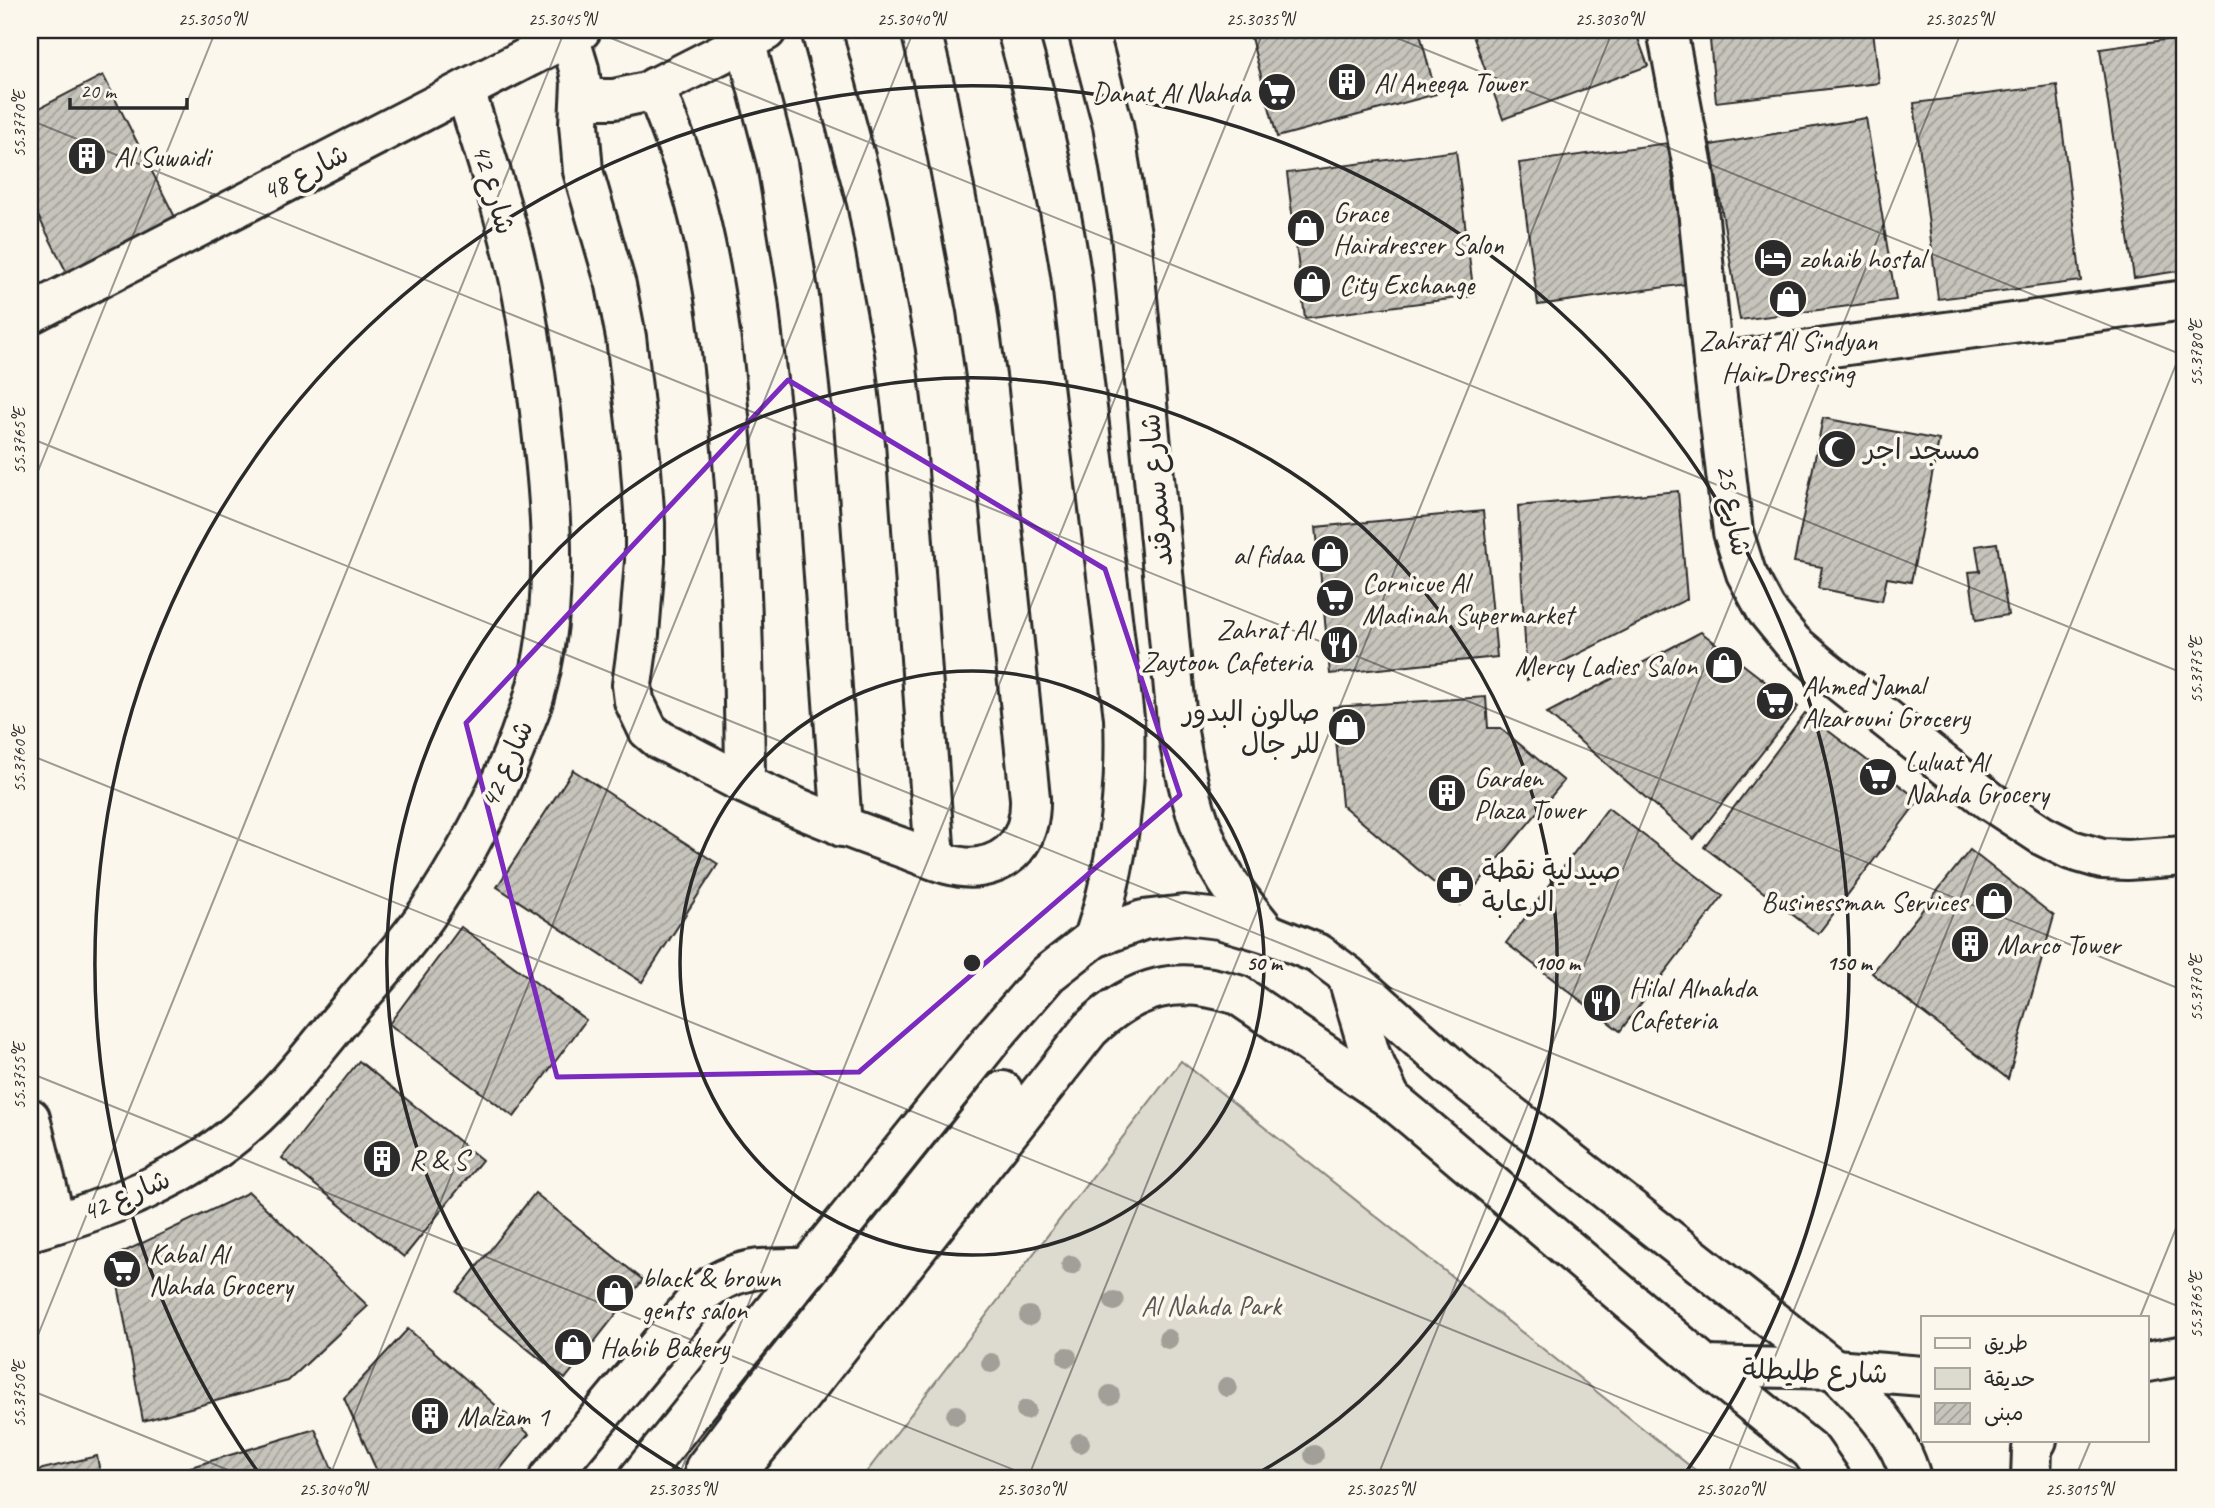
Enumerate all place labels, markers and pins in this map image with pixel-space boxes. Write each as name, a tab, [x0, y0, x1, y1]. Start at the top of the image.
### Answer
building icon: Al Aneeqa Tower	[1326, 61, 1368, 103]
place label: Al Aneeqa Tower	[1374, 65, 1529, 100]
supermarket icon: Danat Al Nahda	[1256, 71, 1298, 113]
place label: Danat Al Nahda	[1092, 75, 1252, 110]
building icon: Al Suwaidi	[66, 135, 108, 177]
place label: Al Suwaidi	[114, 139, 214, 174]
place label: Grace Hairdresser Salon	[1333, 195, 1504, 262]
shop icon: Grace Hairdresser Salon	[1285, 207, 1327, 249]
hotel icon: zohaib hostal	[1752, 237, 1794, 279]
place label: zohaib hostal	[1800, 241, 1930, 276]
shop icon: City Exchange	[1291, 263, 1333, 305]
place label: City Exchange	[1339, 267, 1476, 302]
shop icon: Zahrat Al Sindyan Hair Dressing	[1767, 278, 1809, 320]
place label: Zahrat Al Sindyan Hair Dressing	[1699, 323, 1878, 390]
mosque icon: مسجد اجر	[1816, 428, 1858, 470]
place label: مسجد اجر	[1862, 432, 1980, 467]
shop icon: al fidaa	[1309, 533, 1351, 575]
place label: al fidaa	[1233, 537, 1306, 572]
place label: Cornicue Al Madinah Supermarket	[1362, 565, 1577, 632]
supermarket icon: Cornicue Al Madinah Supermarket	[1314, 577, 1356, 619]
place label: Zahrat Al Zaytoon Cafeteria	[1141, 612, 1317, 679]
restaurant icon: Zahrat Al Zaytoon Cafeteria	[1318, 624, 1360, 666]
shop icon: Mercy Ladies Salon	[1703, 644, 1745, 686]
place label: Mercy Ladies Salon	[1515, 648, 1698, 683]
place label: Ahmed Jamal Alzarouni Grocery	[1802, 668, 1972, 735]
supermarket icon: Ahmed Jamal Alzarouni Grocery	[1754, 680, 1796, 722]
place label: صالون البدور للر جال	[1181, 694, 1320, 761]
shop icon: صالون البدور للر جال	[1326, 706, 1368, 748]
place label: Luluat Al Nahda Grocery	[1905, 744, 2051, 811]
supermarket icon: Luluat Al Nahda Grocery	[1857, 756, 1899, 798]
place label: Garden Plaza Tower	[1474, 760, 1588, 827]
building icon: Garden Plaza Tower	[1426, 772, 1468, 814]
place label: صيدلية نقطة الرعابة	[1482, 852, 1621, 919]
pharmacy icon: صيدلية نقطة الرعابة	[1434, 864, 1476, 906]
shop icon: Businessman Services	[1973, 880, 2015, 922]
place label: Businessman Services	[1761, 884, 1969, 919]
building icon: Marco Tower	[1949, 923, 1991, 965]
place label: Marco Tower	[1997, 927, 2123, 962]
centre of rings	[960, 951, 984, 975]
place label: Hilal Alnahda Cafeteria	[1629, 970, 1758, 1037]
restaurant icon: Hilal Alnahda Cafeteria	[1581, 982, 1623, 1024]
building icon: R & S	[361, 1138, 403, 1180]
place label: R & S	[409, 1142, 472, 1177]
place label: Kabal Al Nahda Grocery	[149, 1236, 295, 1303]
supermarket icon: Kabal Al Nahda Grocery	[101, 1248, 143, 1290]
place label: black & brown gents salon	[642, 1260, 782, 1327]
shop icon: black & brown gents salon	[594, 1272, 636, 1314]
shop icon: Habib Bakery	[552, 1326, 594, 1368]
place label: Habib Bakery	[600, 1330, 732, 1365]
building icon: Malzam 1	[409, 1395, 451, 1437]
place label: Malzam 1	[457, 1399, 551, 1434]

